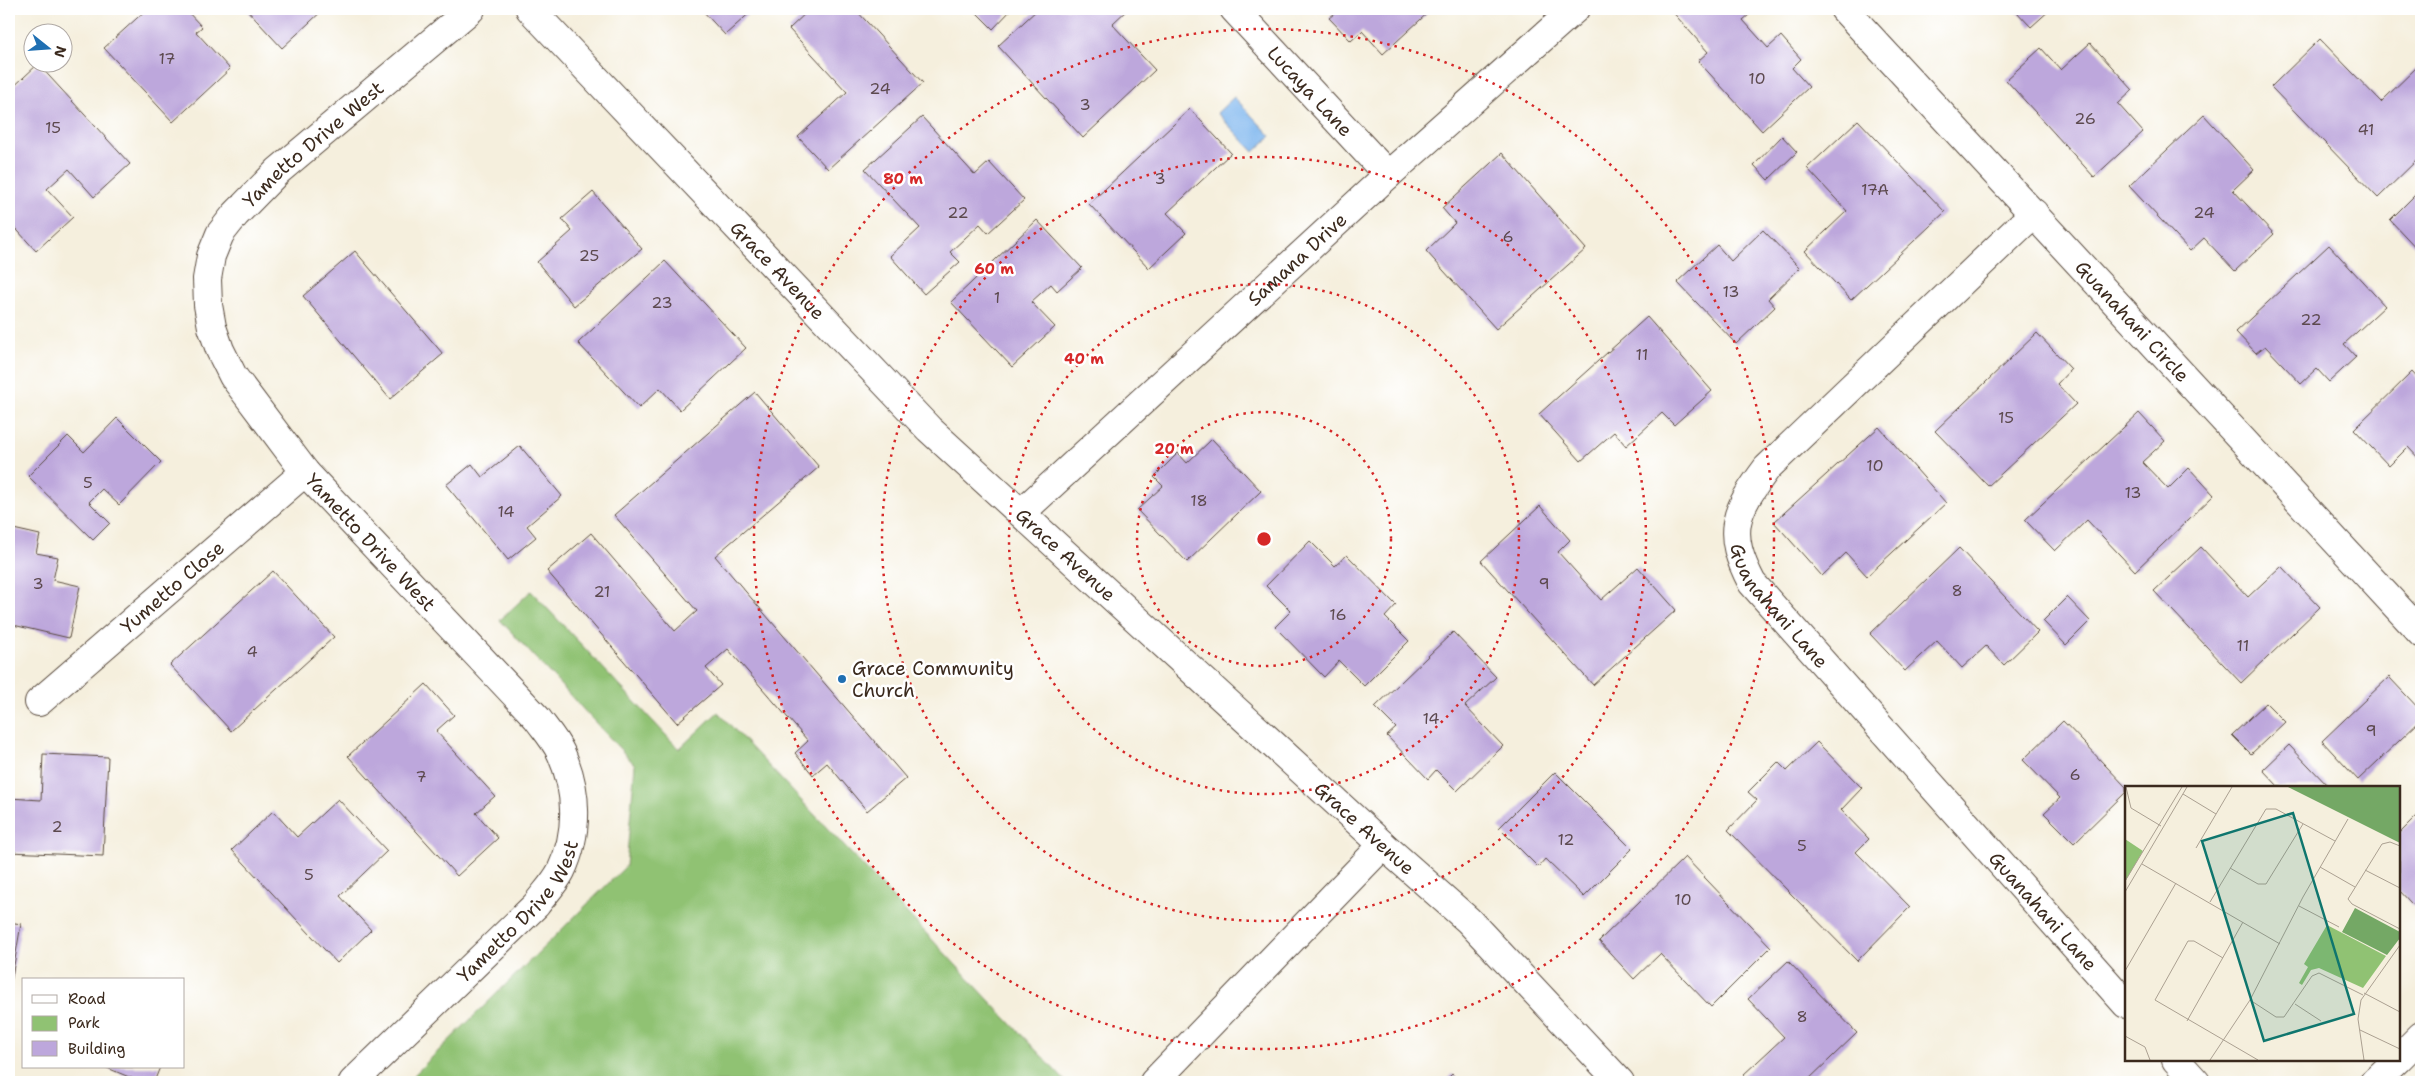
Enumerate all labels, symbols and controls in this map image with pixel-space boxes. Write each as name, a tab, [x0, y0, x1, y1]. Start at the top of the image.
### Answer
north arrow	[22, 22, 72, 72]
street label: Lucaya Lane	[1262, 41, 1358, 142]
text: N	[50, 44, 71, 60]
house number: 17	[158, 48, 176, 69]
house number: 10	[1748, 68, 1766, 89]
street label: Yametto Drive West	[237, 76, 389, 213]
house number: 24	[869, 78, 891, 99]
house number: 3	[1079, 94, 1091, 115]
house number: 26	[2074, 108, 2096, 129]
house number: 15	[45, 117, 61, 138]
house number: 41	[2357, 119, 2375, 140]
house number: 3	[1154, 168, 1166, 189]
text: 80 m	[883, 169, 923, 189]
house number: 17A	[1861, 179, 1889, 200]
house number: 22	[947, 202, 969, 223]
house number: 24	[2193, 202, 2215, 223]
street label: Samana Drive	[1242, 207, 1352, 311]
street label: Grace Avenue	[725, 216, 831, 325]
house number: 6	[1502, 226, 1514, 247]
house number: 25	[579, 245, 599, 266]
street label: Guanahani Circle	[2070, 255, 2195, 388]
text: 60 m	[974, 259, 1014, 279]
house number: 13	[1722, 281, 1740, 302]
house number: 1	[994, 287, 1000, 308]
house number: 23	[651, 292, 673, 313]
house number: 22	[2300, 309, 2322, 330]
house number: 11	[1636, 344, 1648, 365]
text: 40 m	[1064, 349, 1104, 369]
house number: 15	[1998, 407, 2014, 428]
text: 20 m	[1154, 439, 1194, 459]
house number: 10	[1866, 455, 1884, 476]
street label: Yametto Drive West	[300, 468, 441, 617]
house number: 5	[83, 472, 93, 493]
house number: 13	[2124, 482, 2142, 503]
house number: 18	[1190, 490, 1208, 511]
house number: 14	[497, 501, 515, 522]
street label: Grace Avenue	[1010, 503, 1121, 607]
centre of rings	[1255, 530, 1273, 548]
street label: Yumetto Close	[115, 535, 230, 639]
street label: Guanahani Lane	[1724, 541, 1834, 673]
house number: 3	[32, 573, 44, 594]
house number: 9	[1538, 573, 1550, 594]
house number: 8	[1951, 580, 1963, 601]
house number: 21	[593, 581, 611, 602]
house number: 16	[1329, 604, 1347, 625]
house number: 11	[2237, 635, 2249, 656]
house number: 4	[246, 641, 258, 662]
place label: Grace Community Church	[852, 656, 1014, 703]
marker: Grace Community Church	[836, 673, 848, 685]
house number: 14	[1422, 708, 1440, 729]
house number: 9	[2365, 720, 2377, 741]
house number: 6	[2069, 764, 2081, 785]
house number: 7	[415, 766, 427, 787]
street label: Grace Avenue	[1309, 776, 1420, 880]
inset map	[2125, 786, 2400, 1061]
house number: 2	[51, 816, 63, 837]
house number: 12	[1557, 829, 1575, 850]
house number: 5	[1797, 835, 1807, 856]
street label: Yametto Drive West	[452, 838, 584, 988]
street label: Guanahani Lane	[1983, 846, 2103, 976]
house number: 5	[304, 864, 314, 885]
house number: 10	[1674, 889, 1692, 910]
legend	[22, 978, 185, 1068]
text: Road	[68, 989, 106, 1009]
house number: 8	[1796, 1006, 1808, 1027]
text: Park	[68, 1013, 100, 1033]
text: Building	[68, 1039, 125, 1059]

